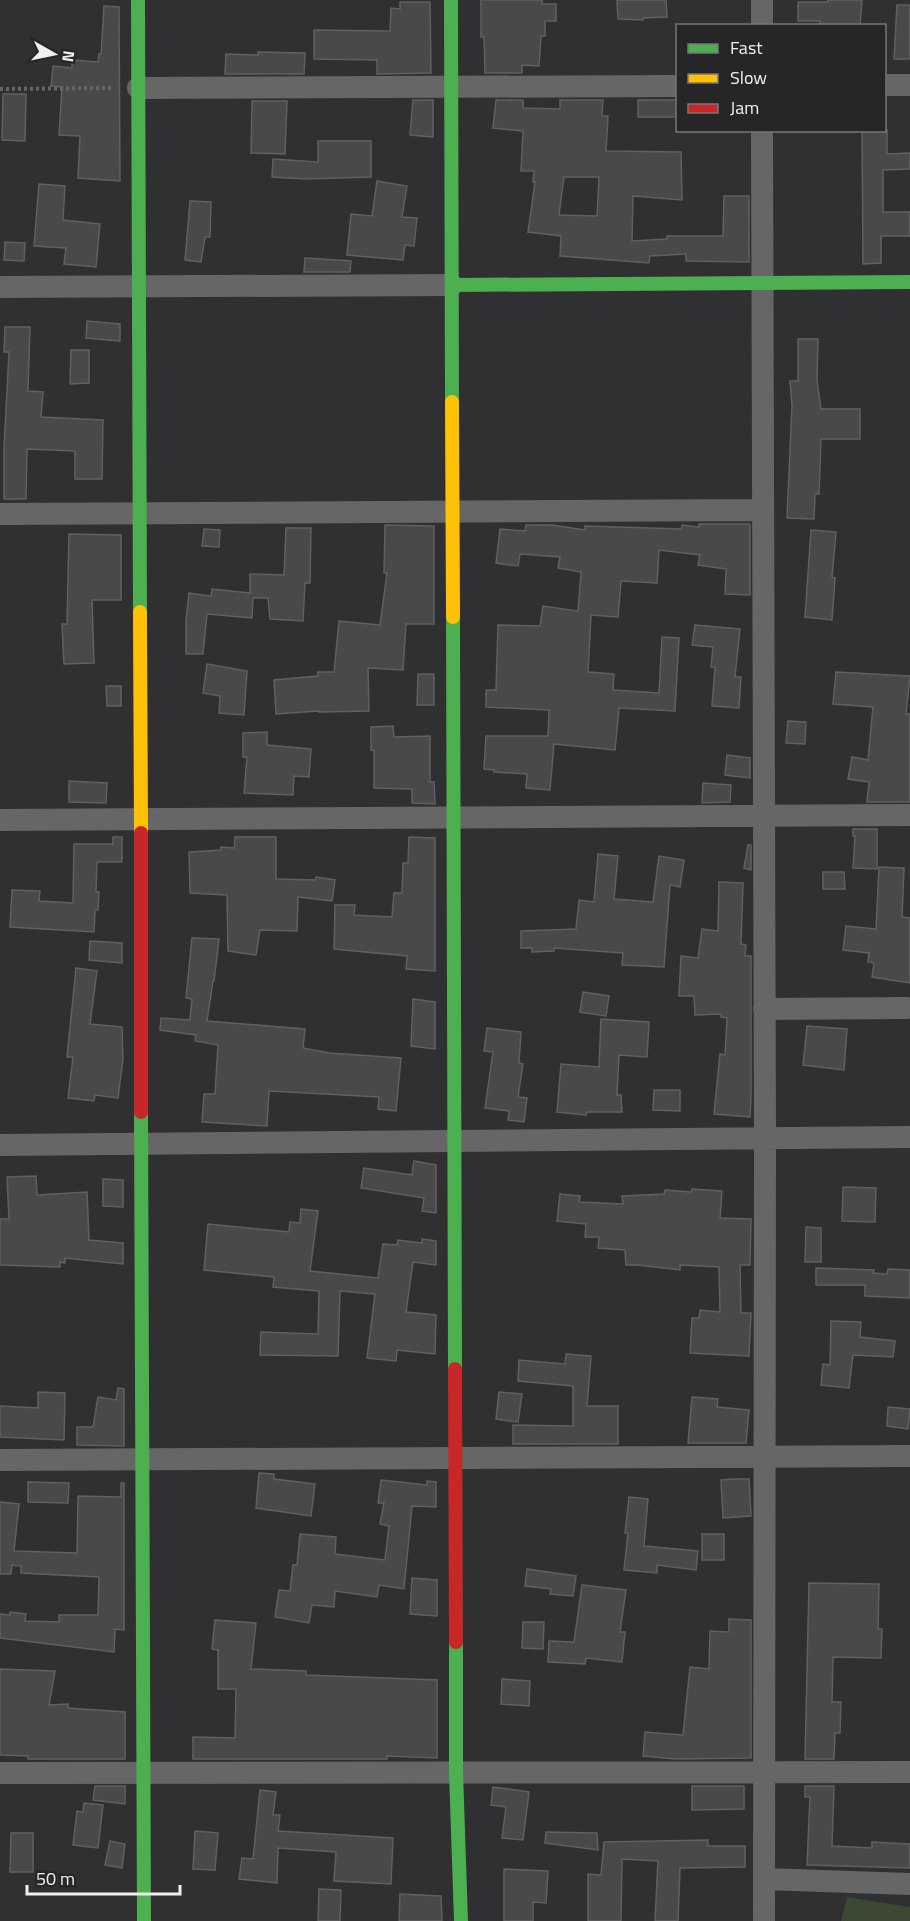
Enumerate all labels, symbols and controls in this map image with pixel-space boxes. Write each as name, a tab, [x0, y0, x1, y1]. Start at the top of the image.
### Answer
north arrow	[24, 24, 84, 84]
legend	[676, 24, 886, 132]
text: Fast	[730, 34, 763, 61]
text: N	[56, 49, 82, 64]
text: Slow	[730, 64, 767, 91]
text: Jam	[730, 94, 759, 121]
scale bar	[27, 1858, 180, 1896]
text: 50 m	[36, 1865, 75, 1892]

